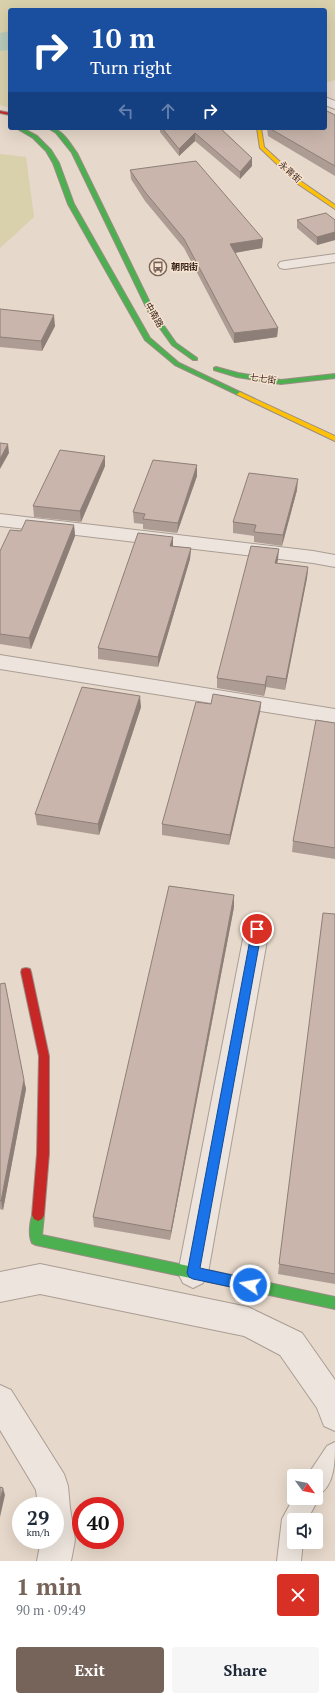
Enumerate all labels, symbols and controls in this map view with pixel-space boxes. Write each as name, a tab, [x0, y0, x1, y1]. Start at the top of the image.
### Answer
text: 10 m	[90, 19, 155, 56]
icon: right	[24, 24, 76, 76]
text: Turn right	[90, 55, 172, 79]
icon: left	[115, 100, 137, 122]
icon: ahead	[157, 100, 179, 122]
icon: right	[199, 100, 221, 122]
street label: 永青街	[276, 159, 304, 185]
bus stop icon: 朝阳街	[148, 257, 168, 277]
place label: 朝阳街	[171, 261, 198, 273]
street label: 中南路	[142, 300, 166, 330]
street label: 七七街	[249, 371, 277, 387]
pin	[240, 912, 274, 946]
icon: arrive	[246, 918, 268, 940]
position arrow	[229, 1264, 271, 1306]
north arrow	[287, 1469, 323, 1505]
map controls	[287, 1469, 323, 1549]
speed limit sign: 40	[72, 1497, 124, 1549]
text: 29	[27, 1504, 49, 1531]
button: sound	[287, 1513, 323, 1549]
text: km/h	[26, 1526, 50, 1539]
text: 1 min	[16, 1570, 82, 1602]
button: close	[277, 1574, 319, 1616]
text: 90 m · 09:49	[16, 1601, 86, 1619]
button: Exit	[16, 1647, 164, 1693]
button: Share	[172, 1647, 319, 1693]

